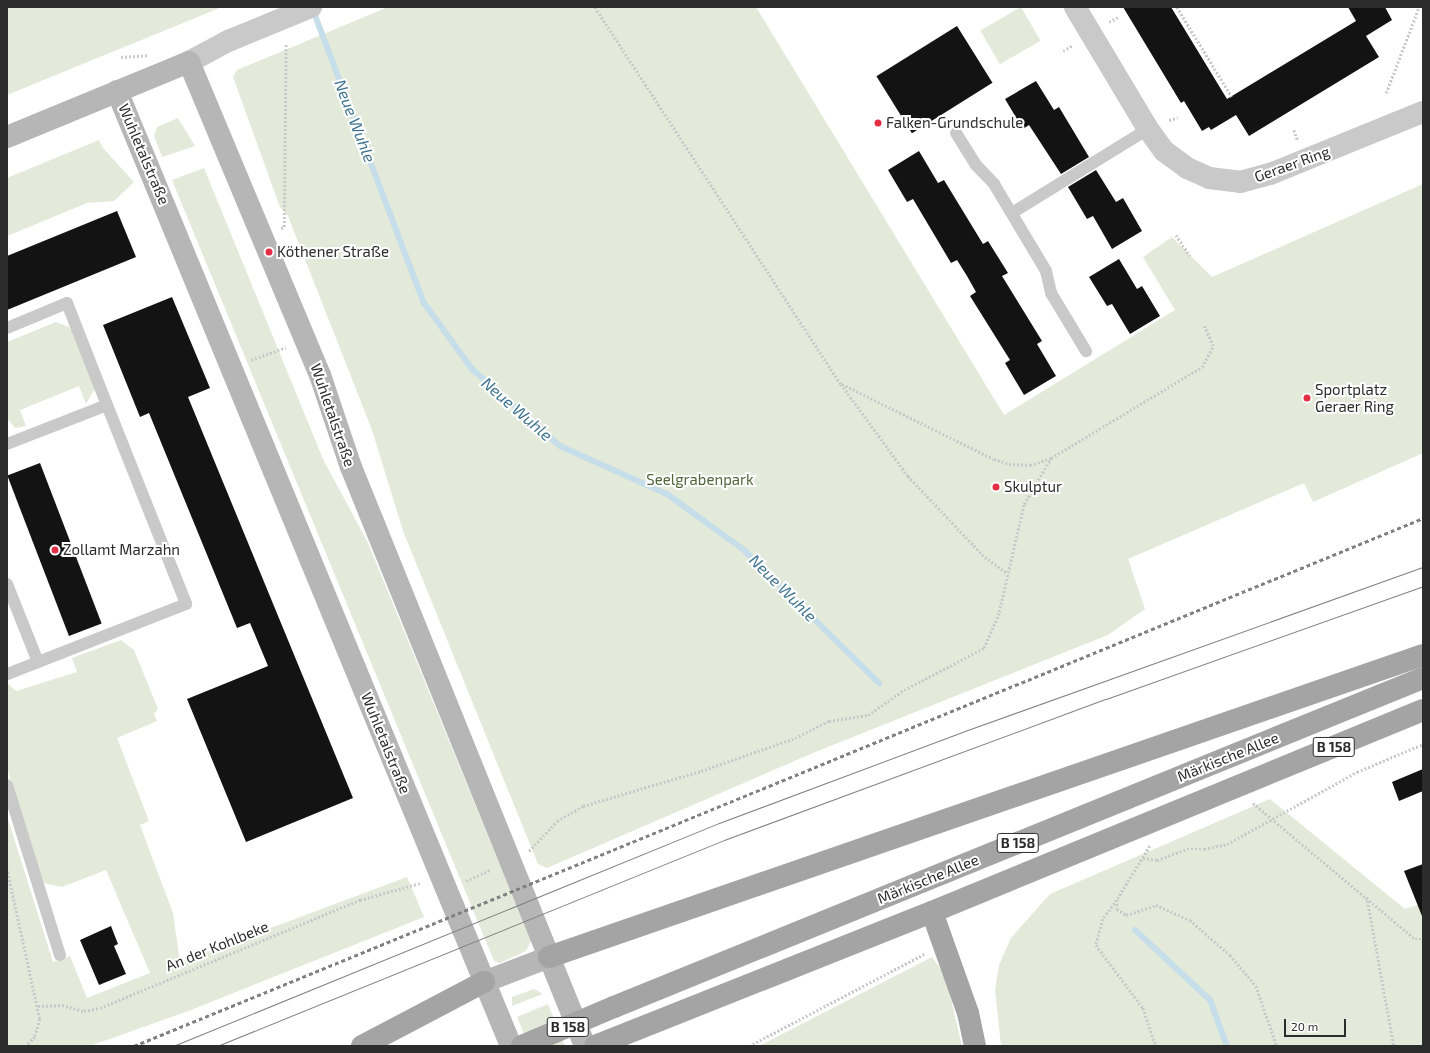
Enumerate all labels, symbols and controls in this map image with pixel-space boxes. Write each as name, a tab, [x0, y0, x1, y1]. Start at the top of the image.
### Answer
water label: Neue Wuhle	[330, 77, 380, 165]
street label: Wuhletalstraße	[115, 101, 173, 207]
place label: Falken-Grundschule	[886, 114, 1023, 132]
marker: Falken-Grundschule	[873, 118, 883, 128]
street label: Geraer Ring	[1252, 142, 1332, 186]
place label: Köthener Straße	[277, 243, 389, 261]
marker: Köthener Straße	[264, 247, 274, 257]
street label: Wuhletalstraße	[307, 361, 359, 469]
water label: Neue Wuhle	[478, 373, 556, 445]
place label: Sportplatz Geraer Ring	[1315, 380, 1394, 415]
marker: Sportplatz Geraer Ring	[1302, 393, 1312, 403]
park label: Seelgrabenpark	[646, 471, 754, 489]
place label: Skulptur	[1004, 478, 1062, 496]
marker: Skulptur	[991, 482, 1001, 492]
place label: Zollamt Marzahn	[63, 541, 180, 559]
marker: Zollamt Marzahn	[50, 545, 60, 555]
water label: Neue Wuhle	[745, 550, 821, 626]
street label: Wuhletalstraße	[357, 690, 415, 796]
street label: Märkische Allee	[1174, 728, 1282, 786]
road number: B 158	[1312, 735, 1356, 759]
road number: B 158	[996, 831, 1040, 855]
street label: Märkische Allee	[874, 850, 982, 908]
street label: An der Kohlbeke	[163, 917, 271, 975]
scale bar	[1286, 1011, 1348, 1037]
road number: B 158	[546, 1015, 590, 1039]
text: 20 m	[1291, 1019, 1318, 1033]

